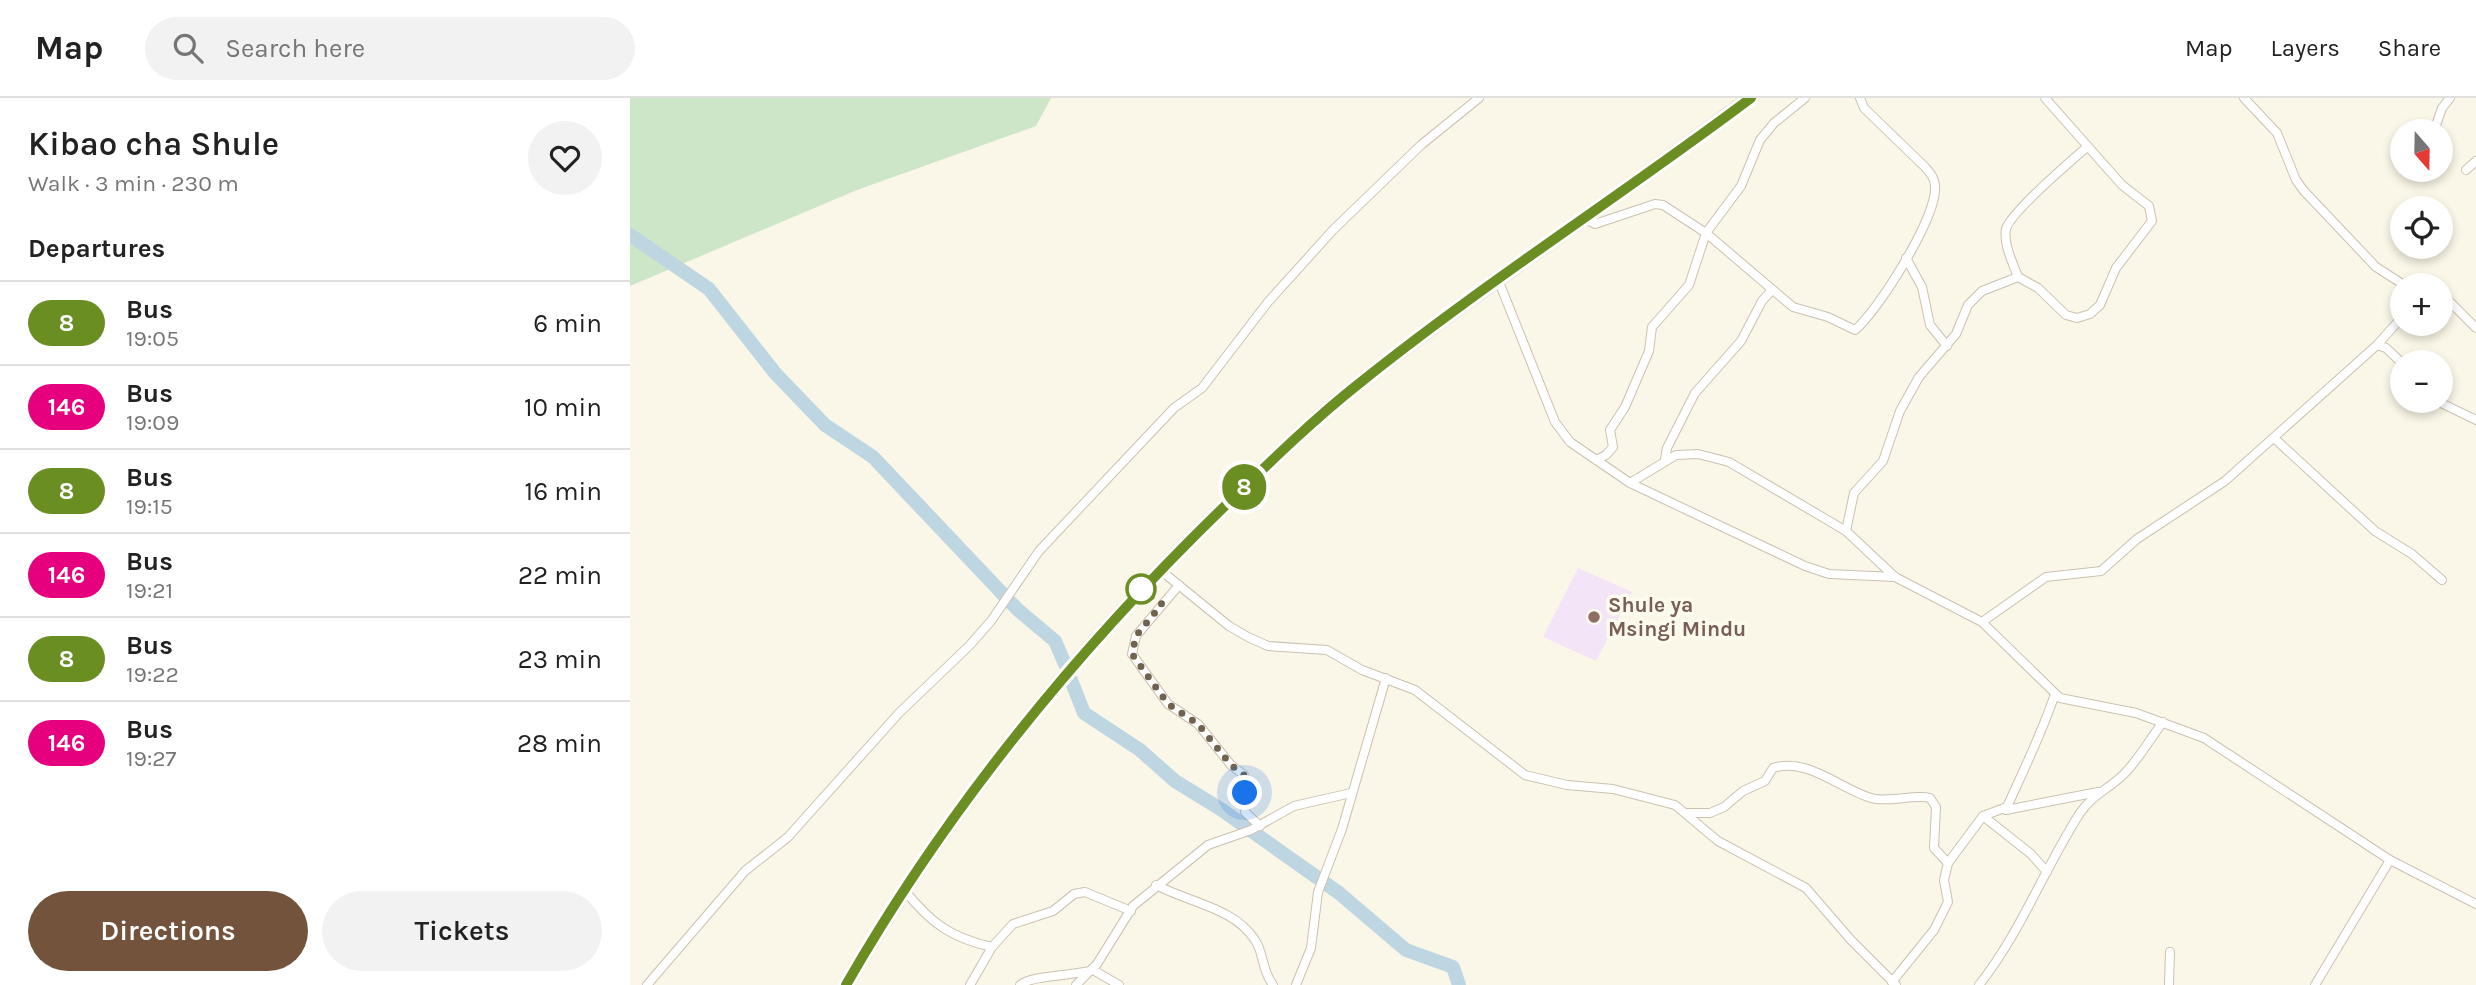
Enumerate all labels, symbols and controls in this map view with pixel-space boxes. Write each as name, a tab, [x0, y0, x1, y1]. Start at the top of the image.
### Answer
search box	[145, 17, 635, 80]
text: Map	[35, 29, 103, 67]
icon: search	[169, 29, 207, 67]
text: Search here	[225, 33, 365, 64]
text: Map	[2185, 34, 2233, 62]
text: Layers	[2271, 34, 2340, 62]
text: Share	[2378, 34, 2441, 62]
north arrow	[2390, 119, 2454, 182]
map controls	[2390, 119, 2453, 413]
button: heart	[528, 121, 602, 195]
text: Kibao cha Shule	[28, 125, 279, 163]
text: Walk · 3 min · 230 m	[28, 170, 239, 197]
button: locate	[2390, 196, 2453, 259]
text: Departures	[28, 233, 165, 264]
button: +	[2390, 273, 2453, 336]
text: Bus	[126, 294, 173, 325]
text: 6 min	[533, 308, 602, 339]
text: 8	[59, 309, 74, 337]
text: 19:05	[126, 325, 179, 352]
button: −	[2390, 350, 2453, 413]
text: Bus	[126, 378, 173, 409]
text: 10 min	[524, 392, 602, 423]
text: 146	[48, 393, 85, 421]
text: 19:09	[126, 409, 179, 436]
text: Bus	[126, 462, 173, 493]
line badge: 8	[1221, 464, 1267, 510]
text: 8	[1236, 473, 1252, 501]
text: 16 min	[525, 476, 602, 507]
text: 8	[59, 477, 74, 505]
text: 19:15	[126, 493, 173, 520]
text: Bus	[126, 546, 173, 577]
text: 22 min	[518, 560, 602, 591]
text: 146	[48, 561, 85, 589]
unlabelled marker	[1126, 574, 1156, 604]
text: 19:21	[126, 577, 173, 604]
place label: Shule ya Msingi Mindu	[1608, 593, 1746, 641]
marker: Shule ya Msingi Mindu	[1586, 609, 1602, 625]
text: Bus	[126, 630, 173, 661]
text: 23 min	[518, 644, 602, 675]
text: 8	[59, 645, 74, 673]
text: 19:22	[126, 661, 179, 688]
text: Bus	[126, 714, 173, 745]
text: 28 min	[517, 728, 602, 759]
text: 146	[48, 729, 85, 757]
text: 19:27	[126, 745, 176, 772]
your location	[1227, 775, 1262, 810]
button: Directions	[28, 891, 308, 971]
button: Tickets	[322, 891, 602, 971]

